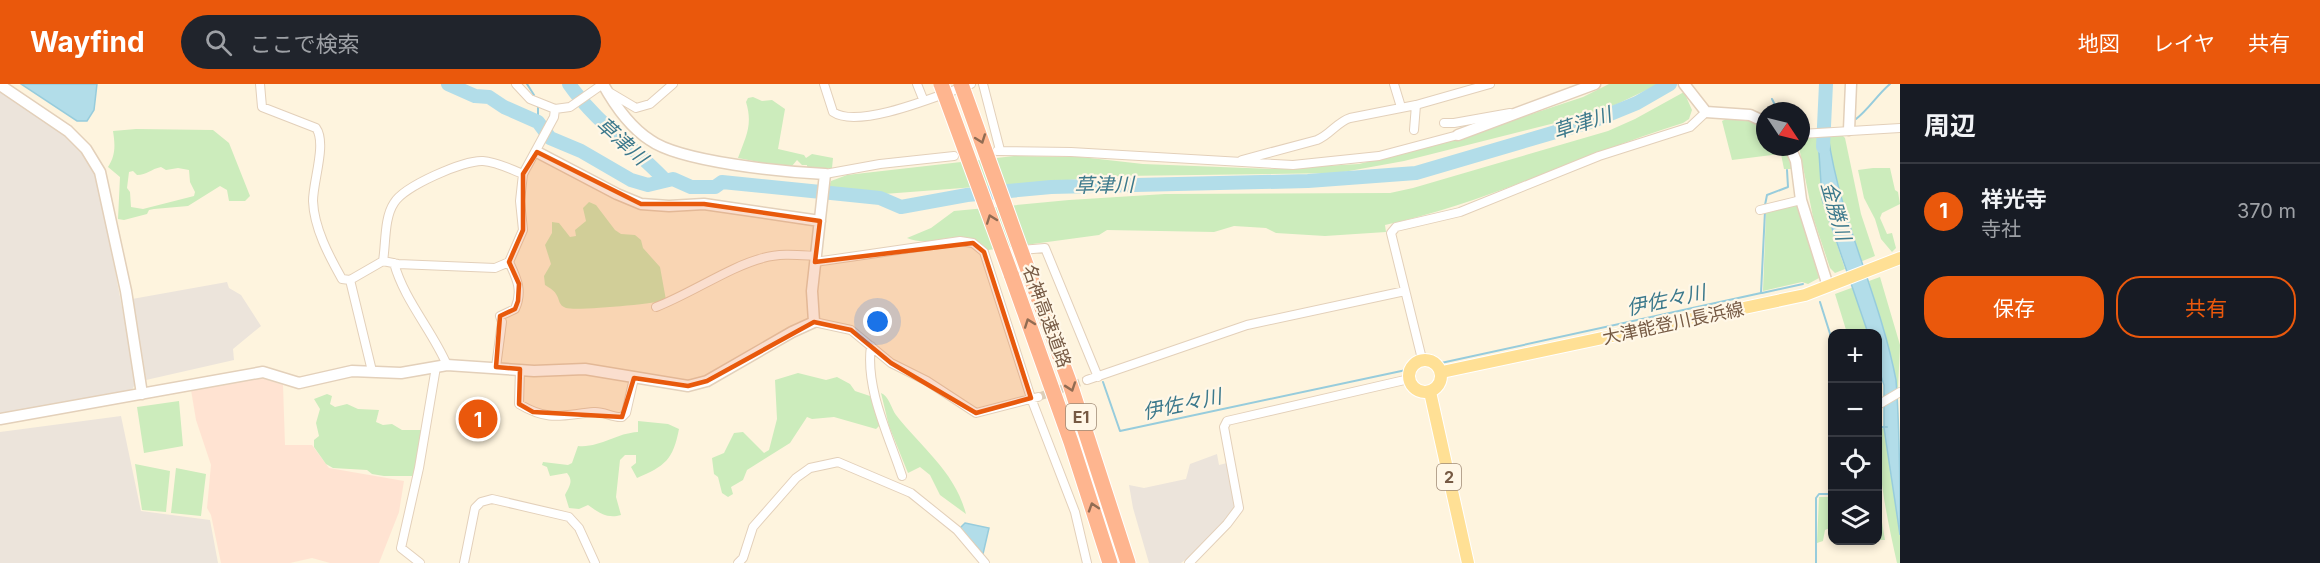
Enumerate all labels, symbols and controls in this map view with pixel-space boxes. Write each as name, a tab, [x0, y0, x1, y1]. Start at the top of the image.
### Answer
search box	[181, 15, 601, 69]
text: Wayfind	[30, 25, 145, 59]
icon: search	[202, 26, 235, 59]
text: ここで検索	[250, 31, 360, 57]
text: 地図	[2078, 31, 2120, 56]
text: レイヤ	[2153, 31, 2215, 56]
text: 共有	[2248, 31, 2290, 56]
water label: 草津川	[1550, 102, 1616, 144]
north arrow	[1756, 102, 1810, 156]
text: 周辺	[1924, 110, 1976, 141]
water label: 草津川	[592, 112, 654, 171]
one-way arrow	[974, 133, 986, 144]
water label: 草津川	[1074, 172, 1136, 198]
water label: 金勝川	[1816, 179, 1856, 245]
text: 祥光寺	[1981, 186, 2047, 212]
text: 1	[1939, 199, 1948, 223]
text: 370 m	[2237, 199, 2296, 223]
one-way arrow	[985, 214, 998, 225]
text: 寺社	[1981, 217, 2021, 241]
street label: 名神高速道路	[1019, 262, 1075, 370]
button: 保存	[1924, 276, 2104, 338]
button: 共有	[2116, 276, 2296, 338]
water label: 伊佐々川	[1624, 280, 1710, 320]
street label: 大津能登川長浜線	[1600, 298, 1746, 348]
your location	[863, 307, 892, 336]
one-way arrow	[1023, 318, 1036, 329]
map controls	[1828, 329, 1882, 545]
button: +	[1828, 329, 1882, 383]
one-way arrow	[1063, 381, 1076, 392]
button: −	[1828, 383, 1882, 437]
water label: 伊佐々川	[1140, 384, 1226, 424]
pin: 1	[458, 396, 498, 442]
road number: E1	[1066, 404, 1096, 430]
button: locate	[1828, 437, 1882, 491]
road number: 2	[1437, 464, 1461, 490]
button: layers	[1828, 491, 1882, 545]
one-way arrow	[1088, 502, 1100, 513]

